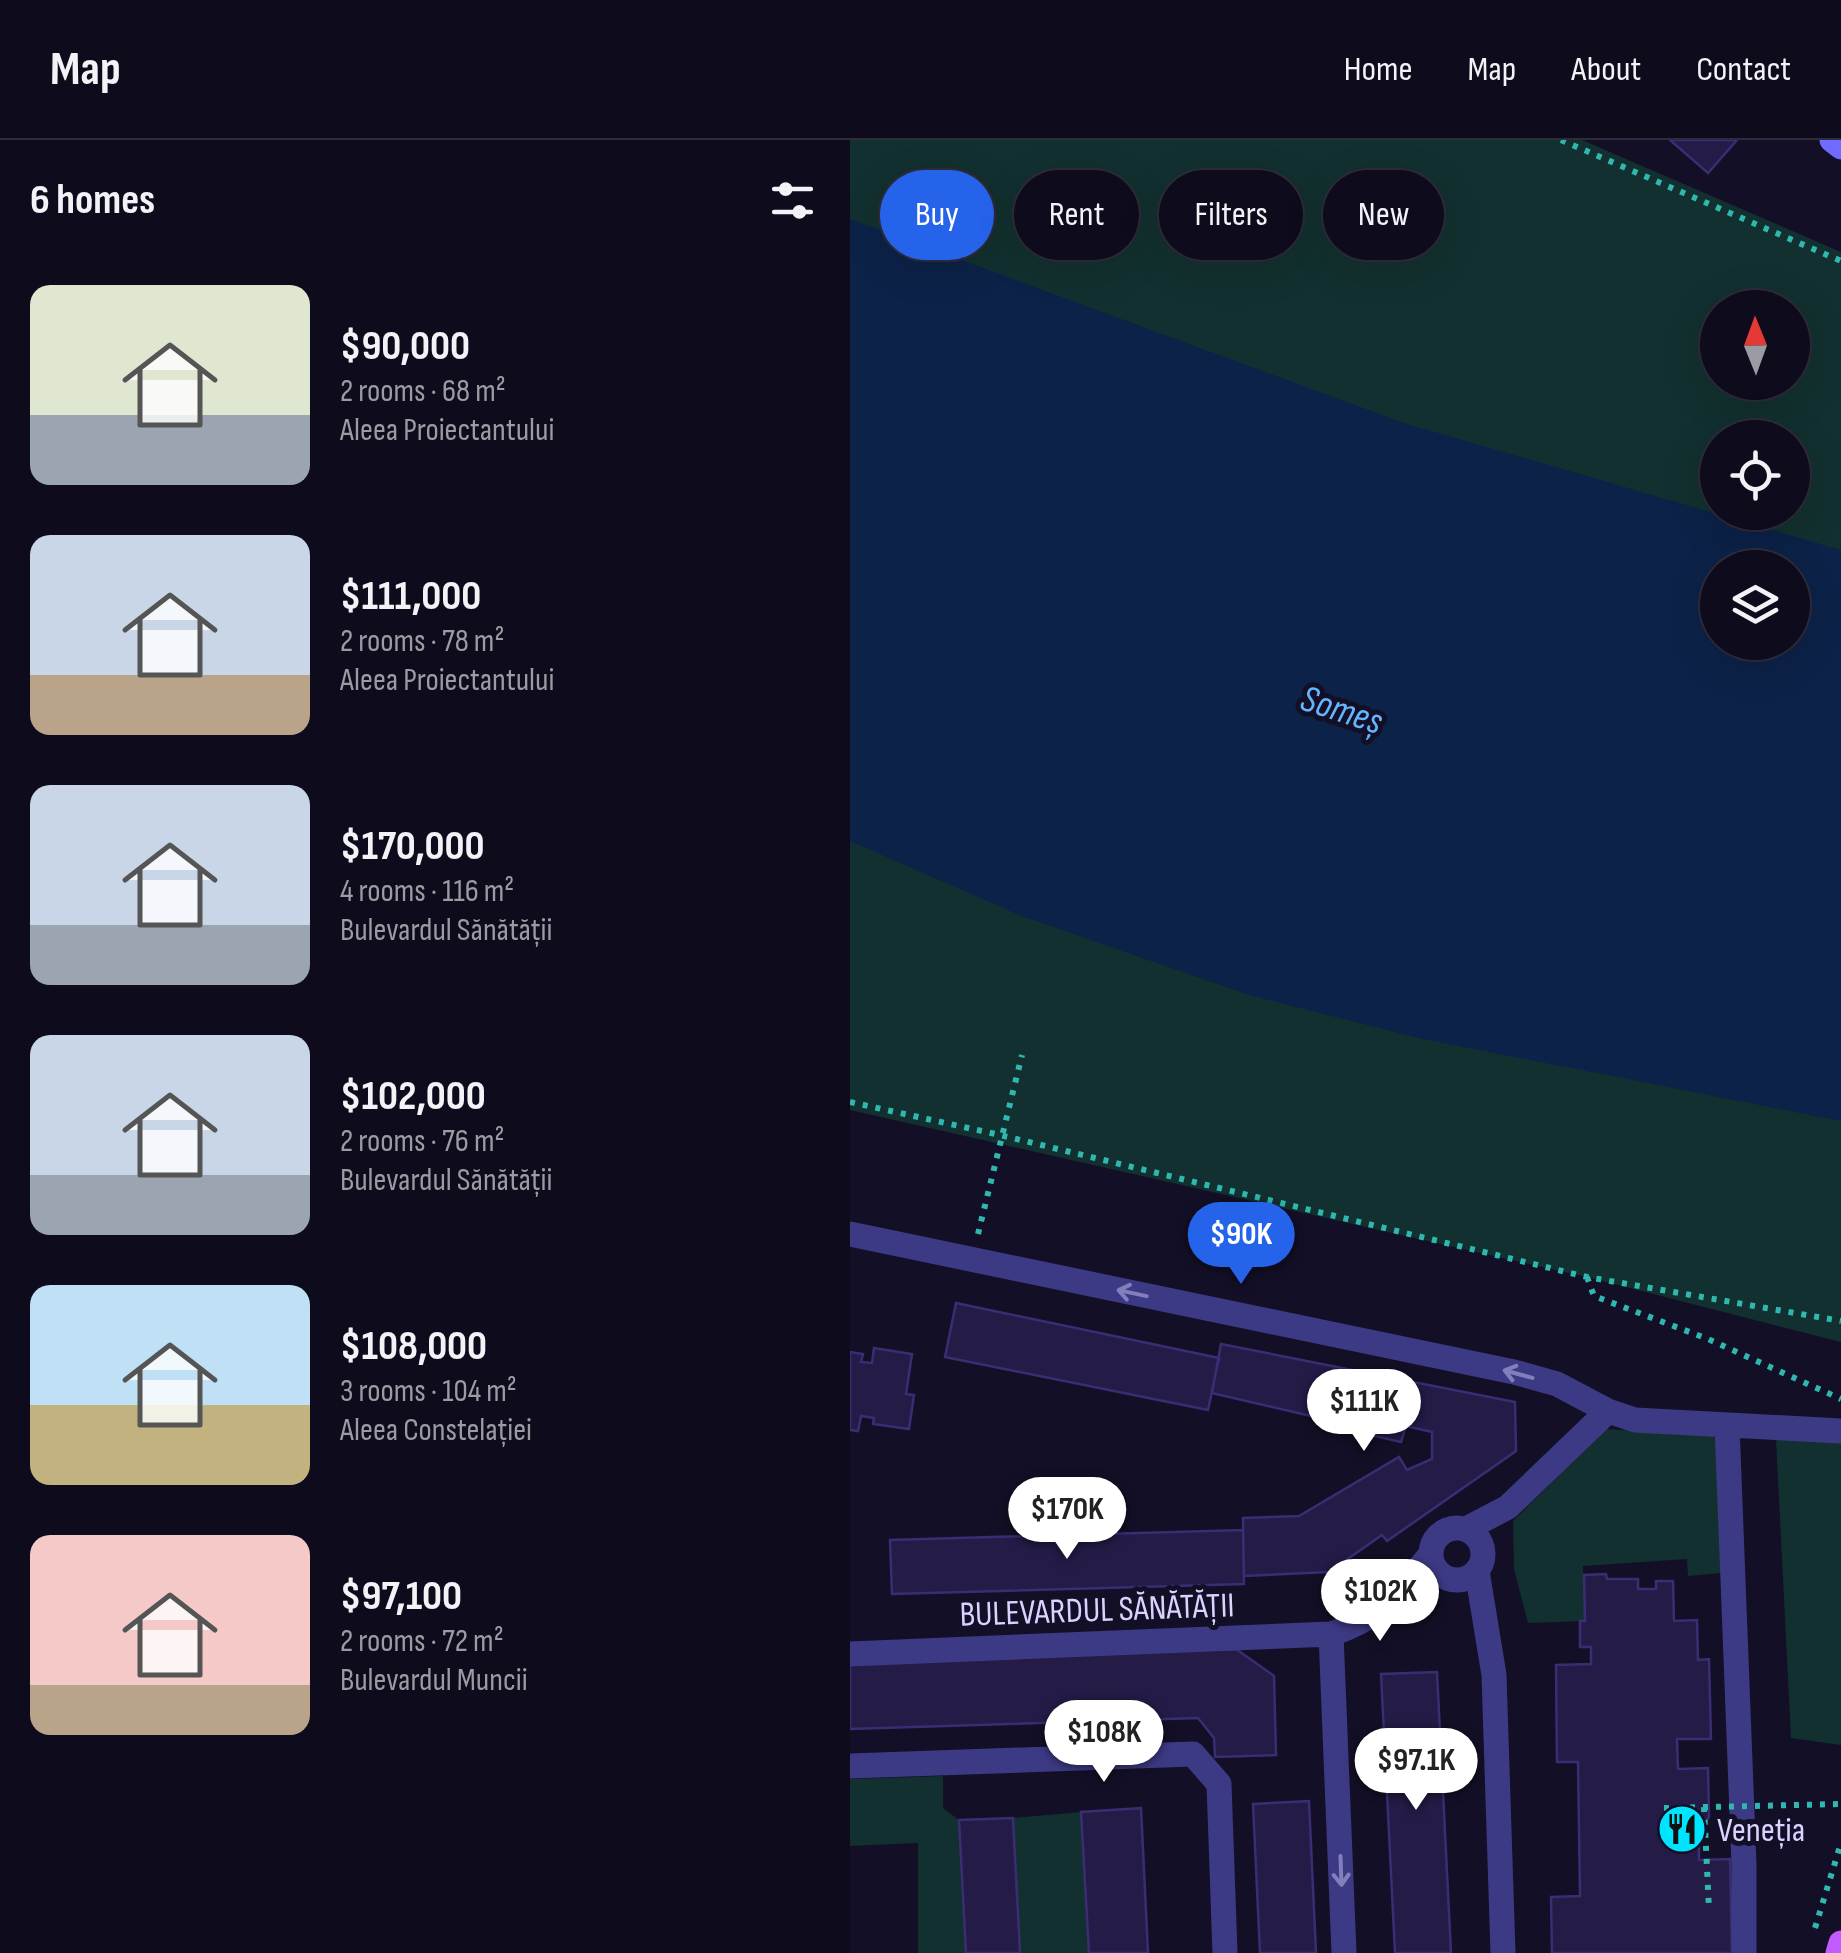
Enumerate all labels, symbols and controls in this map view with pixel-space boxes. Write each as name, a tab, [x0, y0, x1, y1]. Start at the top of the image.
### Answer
text: Map	[50, 41, 121, 98]
text: Home	[1344, 48, 1413, 91]
text: Map	[1468, 48, 1516, 91]
text: About	[1571, 48, 1641, 91]
text: Contact	[1696, 48, 1791, 91]
chip: Buy	[880, 170, 994, 260]
chip: Rent	[1014, 170, 1139, 260]
chip: Filters	[1159, 170, 1303, 260]
chip: New	[1323, 170, 1444, 260]
icon: filters	[765, 173, 820, 228]
text: 6 homes	[30, 175, 155, 226]
north arrow	[1700, 290, 1810, 400]
map controls	[1700, 290, 1810, 660]
text: $90,000	[340, 321, 470, 372]
icon: home	[110, 325, 230, 445]
text: 2 rooms · 68 m²	[340, 372, 506, 411]
text: Aleea Proiectantului	[340, 411, 554, 450]
button: locate	[1700, 420, 1810, 530]
button: layers	[1700, 550, 1810, 660]
text: $111,000	[340, 571, 481, 622]
icon: home	[110, 575, 230, 695]
text: 2 rooms · 78 m²	[340, 622, 504, 661]
text: Aleea Proiectantului	[340, 661, 554, 700]
water label: Someș	[1295, 676, 1389, 745]
text: $170,000	[340, 821, 484, 872]
icon: home	[110, 825, 230, 945]
text: 4 rooms · 116 m²	[340, 872, 514, 911]
text: Bulevardul Sănătății	[340, 911, 552, 950]
text: $102,000	[340, 1071, 486, 1122]
icon: home	[110, 1075, 230, 1195]
text: 2 rooms · 76 m²	[340, 1122, 504, 1161]
text: Bulevardul Sănătății	[340, 1161, 552, 1200]
pin: $90K	[1182, 1202, 1300, 1287]
text: $90K	[1210, 1215, 1272, 1254]
one-way arrow	[1117, 1282, 1149, 1301]
text: $108,000	[340, 1321, 487, 1372]
icon: home	[110, 1325, 230, 1445]
one-way arrow	[1503, 1363, 1534, 1382]
pin: $111K	[1294, 1369, 1434, 1454]
text: 3 rooms · 104 m²	[340, 1372, 517, 1411]
text: $111K	[1329, 1382, 1399, 1421]
text: Aleea Constelației	[340, 1411, 532, 1450]
pin: $170K	[997, 1477, 1137, 1562]
text: $170K	[1030, 1490, 1104, 1529]
pin: $102K	[1310, 1559, 1450, 1644]
text: $97,100	[340, 1571, 462, 1622]
text: $102K	[1343, 1572, 1417, 1611]
icon: home	[110, 1575, 230, 1695]
street label: BULEVARDUL SĂNĂTĂȚII	[959, 1584, 1235, 1637]
text: 2 rooms · 72 m²	[340, 1622, 504, 1661]
text: Bulevardul Muncii	[340, 1661, 528, 1700]
pin: $108K	[1034, 1700, 1174, 1785]
text: $108K	[1066, 1713, 1142, 1752]
pin: $97.1K	[1335, 1728, 1497, 1813]
text: $97.1K	[1377, 1741, 1455, 1780]
restaurant icon: Veneția	[1656, 1803, 1708, 1855]
place label: Veneția	[1717, 1809, 1805, 1852]
one-way arrow	[1331, 1855, 1350, 1887]

